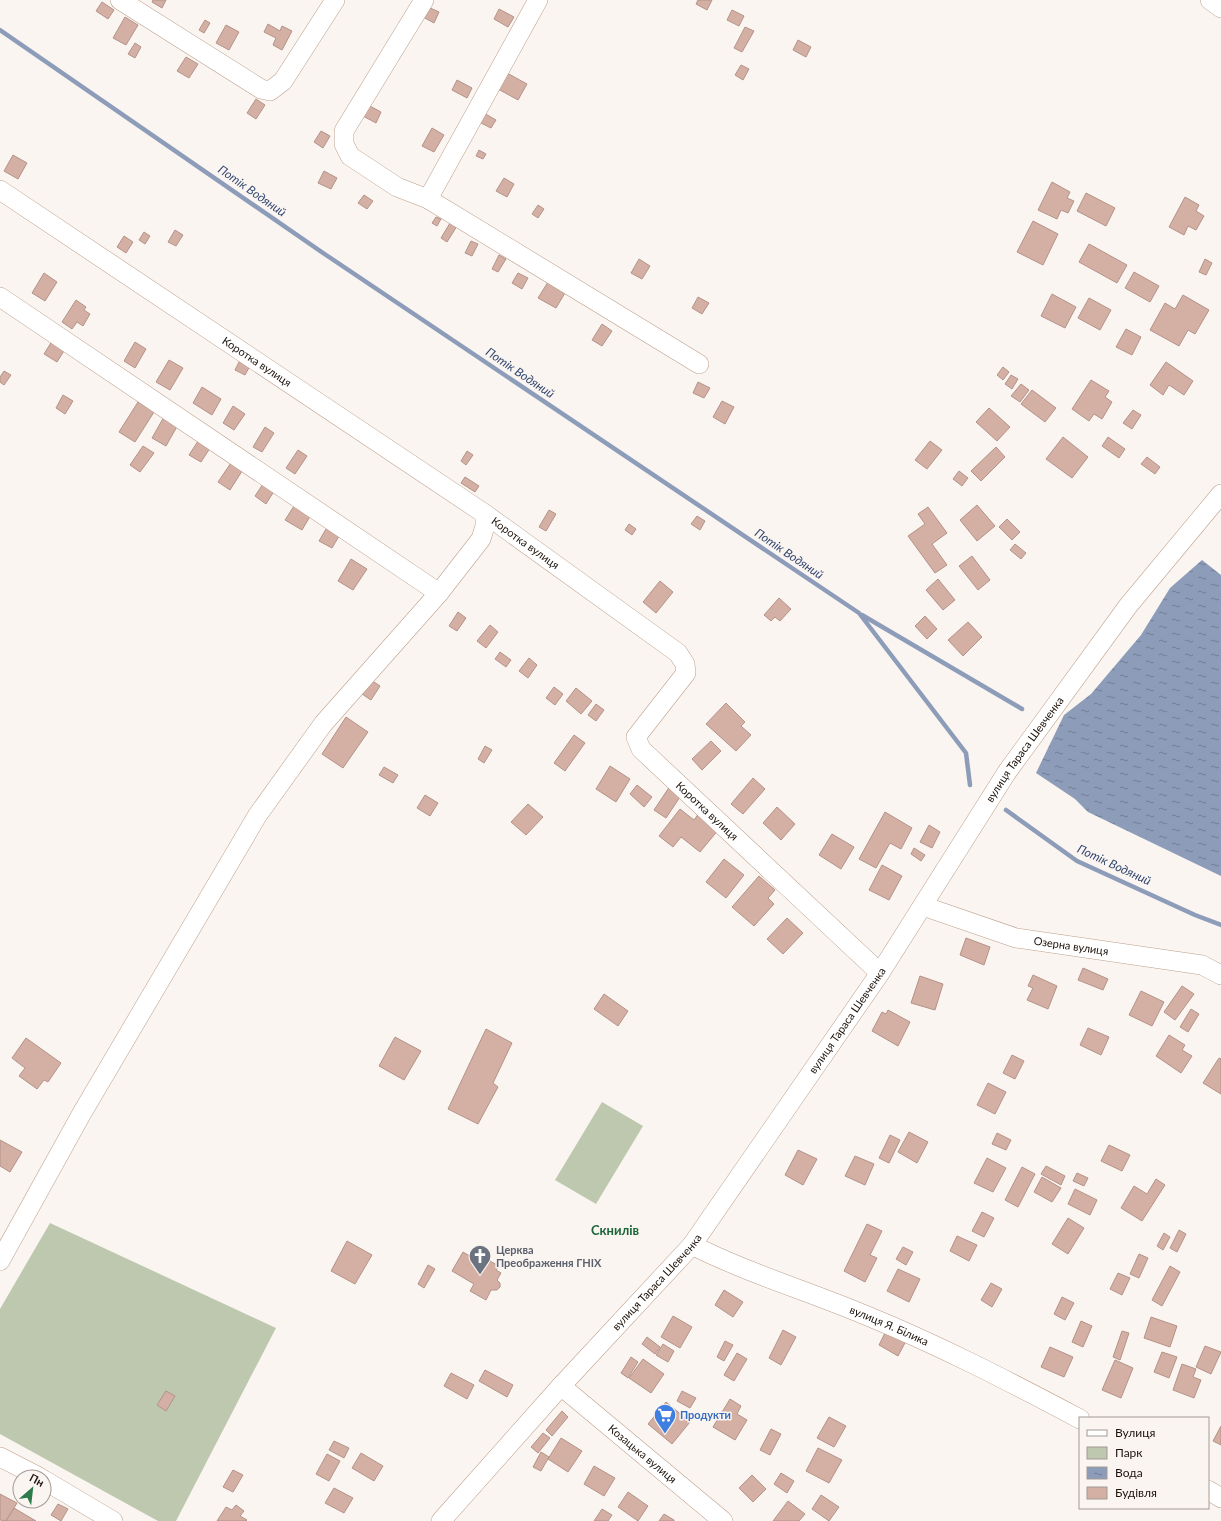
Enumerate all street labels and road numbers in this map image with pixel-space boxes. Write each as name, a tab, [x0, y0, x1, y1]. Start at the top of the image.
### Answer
street label: Коротка вулиця	[220, 334, 294, 389]
street label: Коротка вулиця	[489, 514, 562, 571]
street label: вулиця Тараса Шевченка	[983, 694, 1066, 804]
street label: Коротка вулиця	[674, 778, 741, 843]
street label: Озерна вулиця	[1033, 934, 1109, 957]
street label: вулиця Тараса Шевченка	[806, 965, 888, 1076]
street label: вулиця Тараса Шевченка	[609, 1231, 704, 1333]
street label: вулиця Я. Білика	[848, 1302, 931, 1348]
street label: Козацька вулиця	[606, 1421, 679, 1486]

